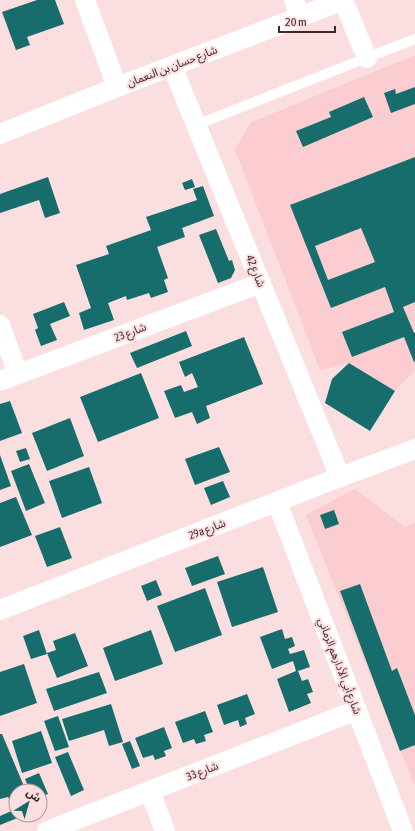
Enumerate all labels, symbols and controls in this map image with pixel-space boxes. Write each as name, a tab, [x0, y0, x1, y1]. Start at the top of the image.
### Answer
scale bar	[279, 8, 335, 34]
text: 20 m	[285, 15, 307, 29]
street label: شارع حسان بن النعمان	[125, 43, 220, 91]
street label: شارع 42	[242, 253, 268, 290]
street label: شارع 23	[112, 320, 149, 345]
street label: 29a شارع	[187, 516, 228, 543]
street label: شارع أبي الأدارهم الزماني	[313, 616, 364, 717]
street label: شارع 33	[184, 759, 221, 784]
north arrow	[8, 783, 48, 823]
text: ش	[24, 786, 44, 805]

